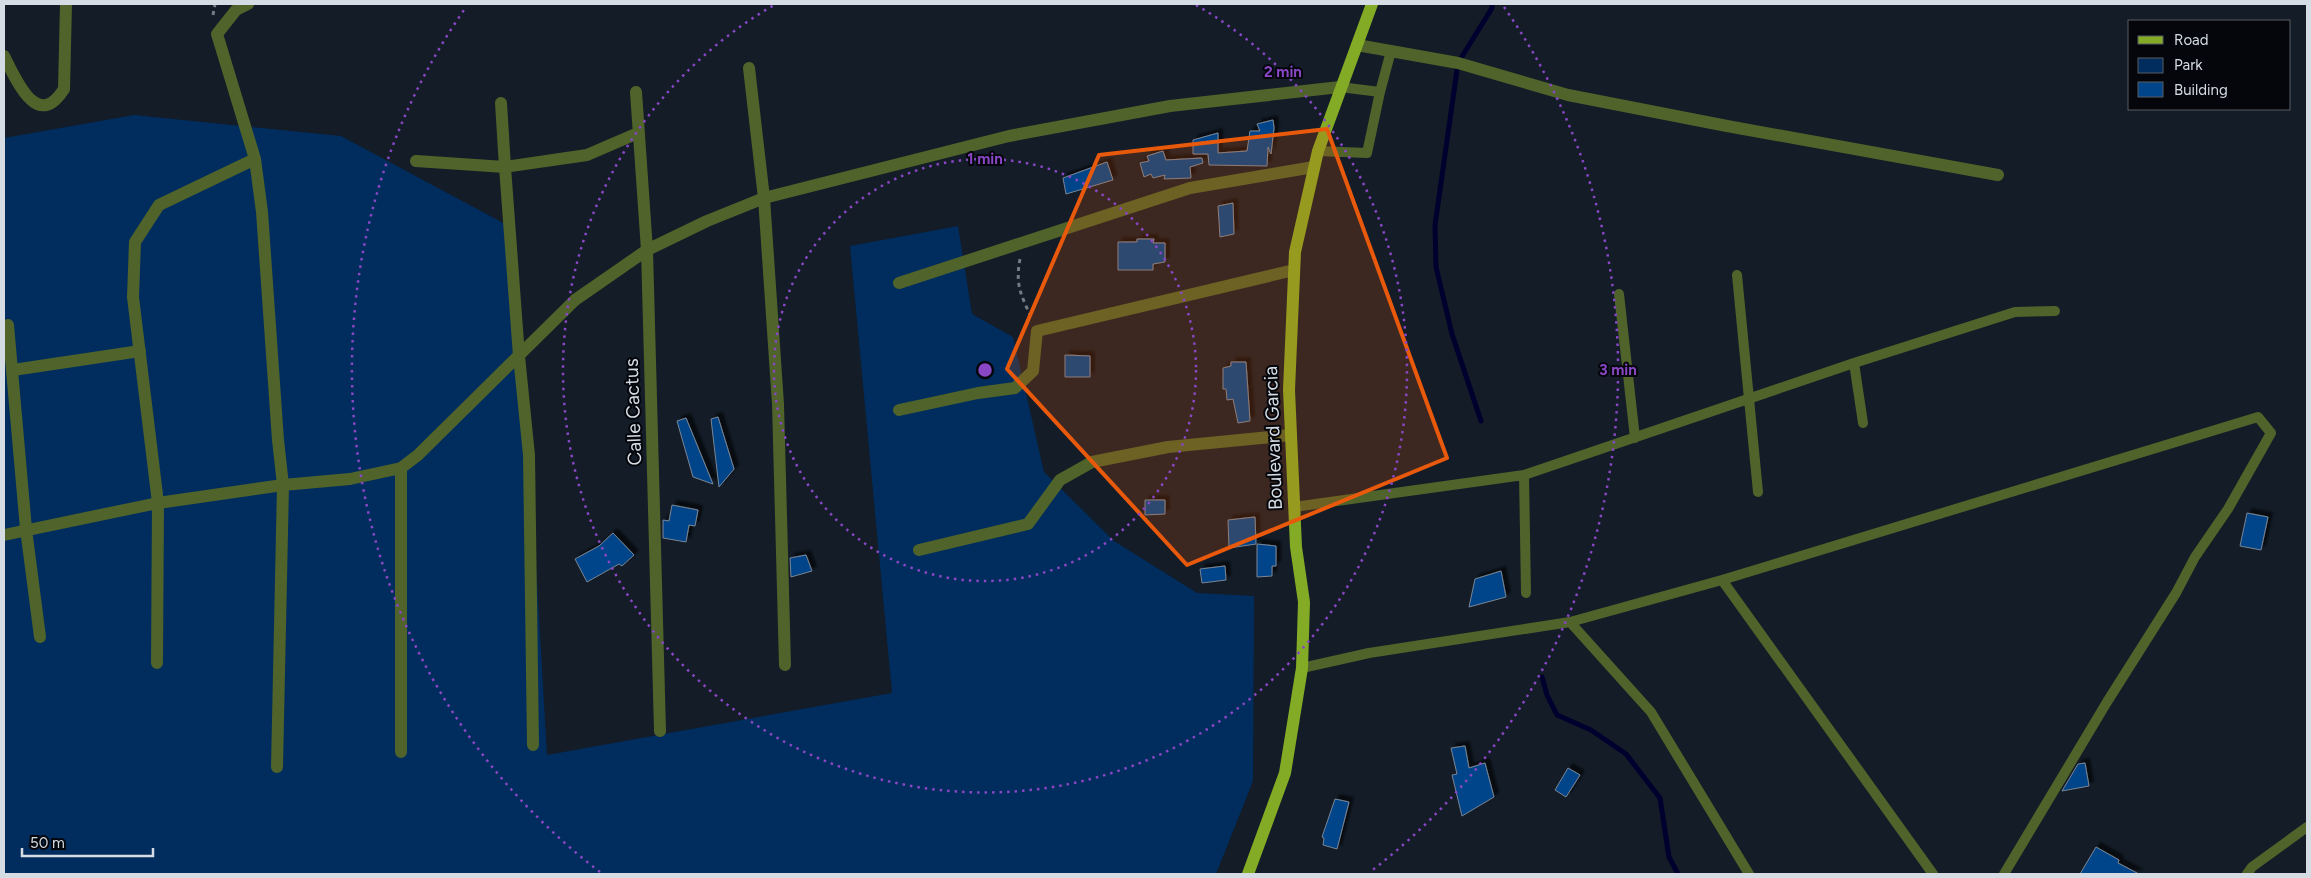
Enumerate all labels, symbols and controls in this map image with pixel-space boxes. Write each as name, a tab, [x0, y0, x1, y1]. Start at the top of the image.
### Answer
legend	[2128, 20, 2291, 110]
text: Road	[2174, 31, 2209, 49]
text: Park	[2174, 56, 2203, 74]
text: 2 min	[1264, 63, 1302, 81]
text: Building	[2174, 81, 2228, 99]
text: 1 min	[967, 150, 1003, 168]
street label: Calle Cactus	[620, 358, 646, 466]
centre of rings	[976, 361, 994, 379]
text: 3 min	[1599, 361, 1637, 379]
street label: Boulevard Garcia	[1259, 366, 1287, 510]
scale bar	[22, 826, 154, 858]
text: 50 m	[30, 834, 65, 852]

